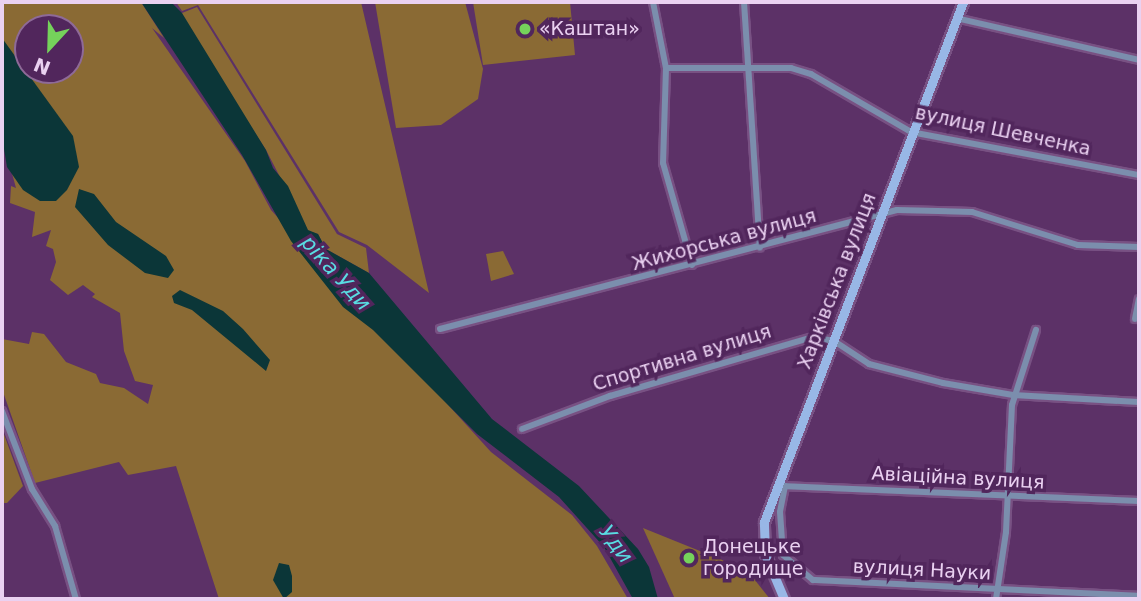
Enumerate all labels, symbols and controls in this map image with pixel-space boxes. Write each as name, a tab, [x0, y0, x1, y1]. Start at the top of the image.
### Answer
north arrow	[14, 14, 84, 84]
place label: «Каштан»	[539, 18, 640, 40]
marker: «Каштан»	[517, 21, 533, 37]
text: N	[30, 53, 53, 80]
street label: вулиця Шевченка	[913, 101, 1093, 161]
street label: Харківська вулиця	[793, 190, 881, 372]
street label: Жихорська вулиця	[629, 204, 819, 276]
water label: ріка Уди	[296, 230, 376, 316]
street label: Спортивна вулиця	[590, 320, 774, 396]
street label: Авіаційна вулиця	[871, 462, 1045, 494]
water label: Уди	[594, 520, 638, 568]
place label: Донецьке городище	[703, 536, 803, 580]
marker: Донецьке городище	[681, 550, 697, 566]
street label: вулиця Науки	[852, 555, 992, 585]

